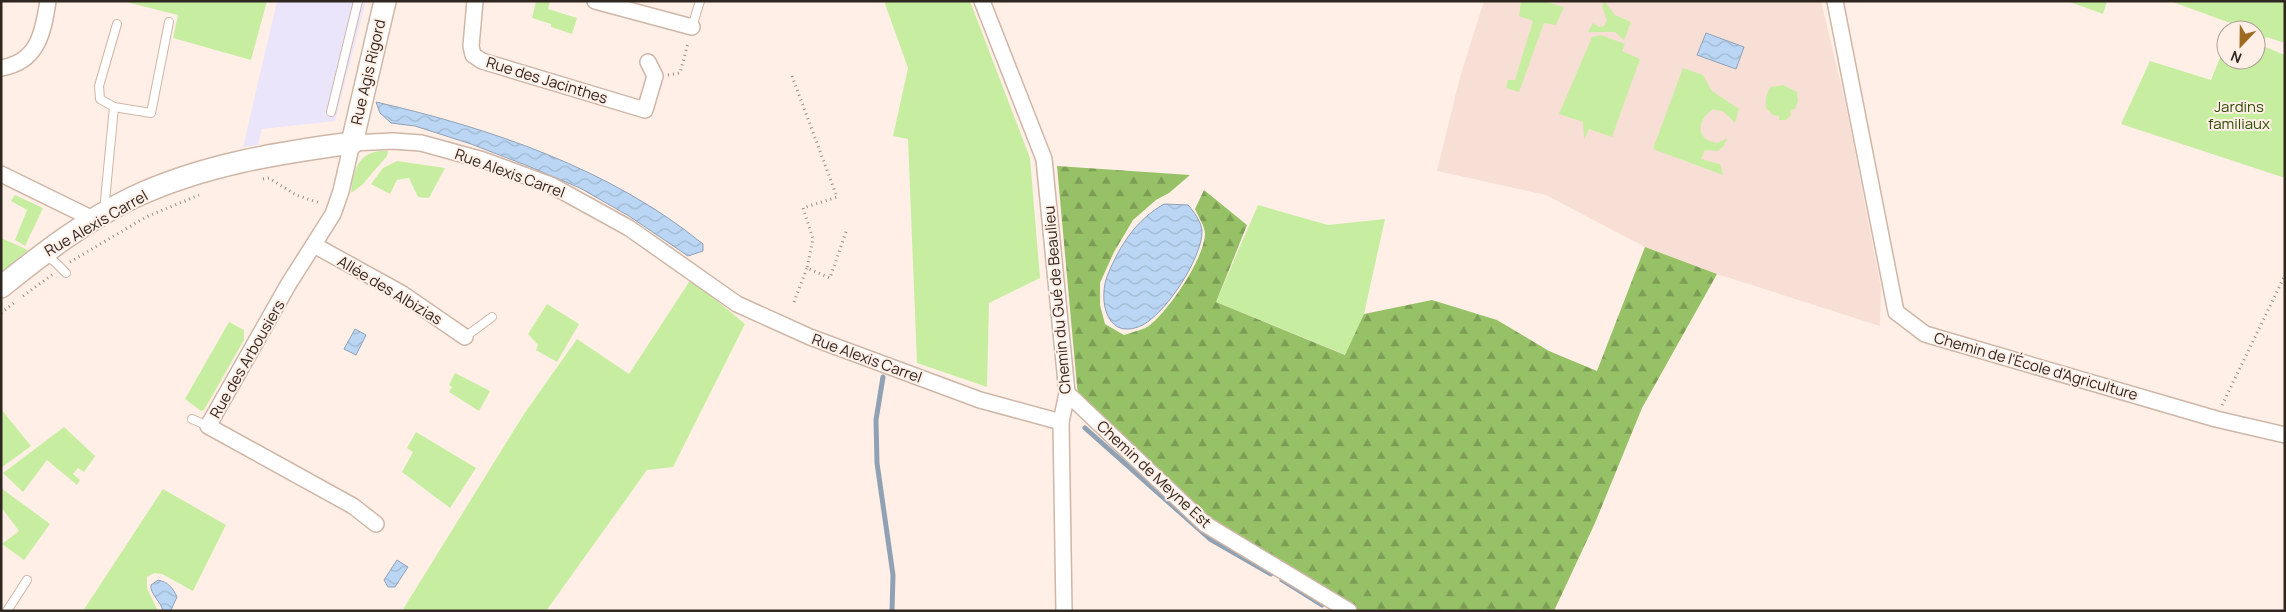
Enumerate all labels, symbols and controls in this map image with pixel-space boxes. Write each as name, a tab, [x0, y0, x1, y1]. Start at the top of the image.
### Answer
street label: Rue Agis Rigord	[346, 17, 390, 127]
north arrow	[2216, 20, 2266, 70]
text: N	[2228, 47, 2244, 68]
street label: Rue des Jacinthes	[484, 52, 610, 108]
park label: Jardins familiaux	[2208, 96, 2270, 134]
street label: Rue Alexis Carrel	[452, 143, 568, 203]
street label: Rue Alexis Carrel	[41, 185, 151, 261]
street label: Chemin du Gué de Beaulieu	[1038, 205, 1076, 395]
street label: Allée des Albizias	[334, 250, 446, 330]
street label: Rue des Arbousiers	[205, 296, 289, 422]
street label: Chemin de l'École d'Agriculture	[1932, 327, 2141, 405]
street label: Rue Alexis Carrel	[809, 328, 925, 388]
street label: Chemin de Meyne Est	[1092, 415, 1216, 533]

